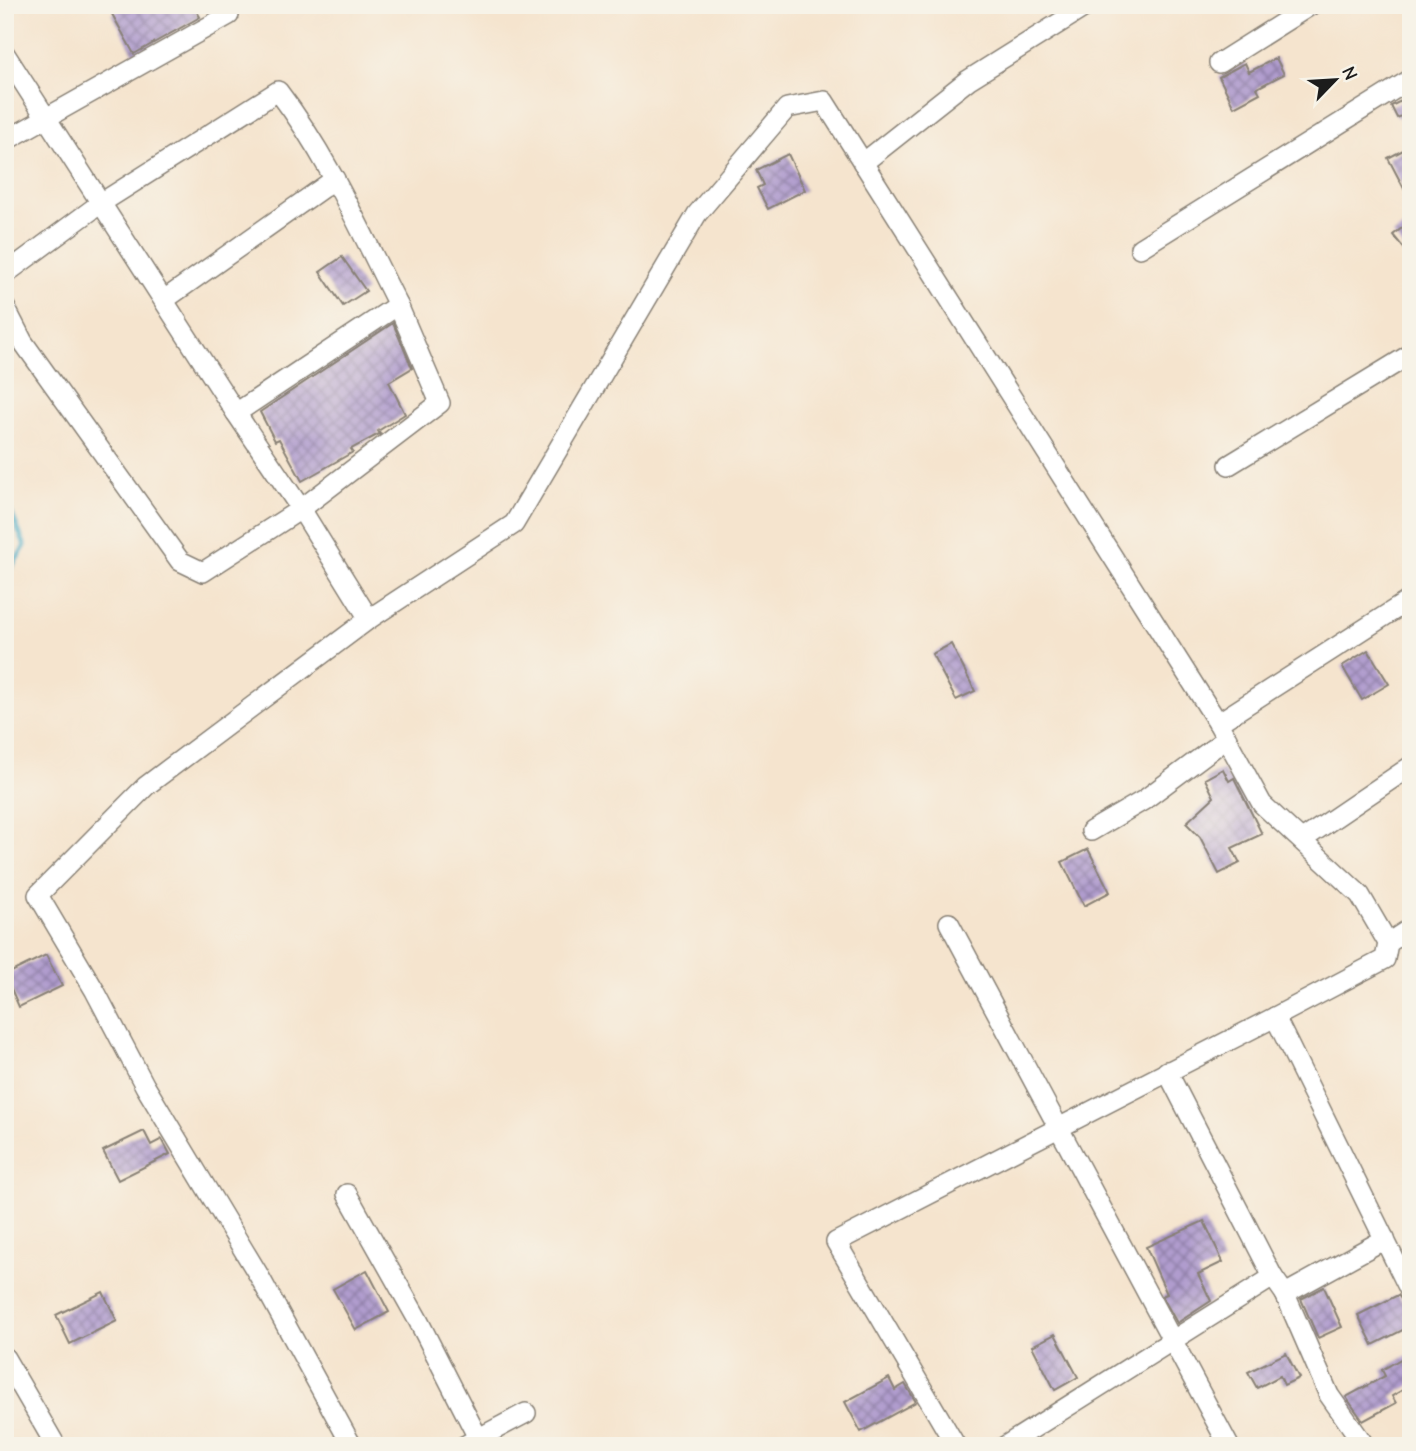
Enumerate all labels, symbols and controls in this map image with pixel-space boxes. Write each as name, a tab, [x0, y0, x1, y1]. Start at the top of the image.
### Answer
north arrow	[1300, 46, 1370, 116]
text: N	[1337, 63, 1362, 84]

